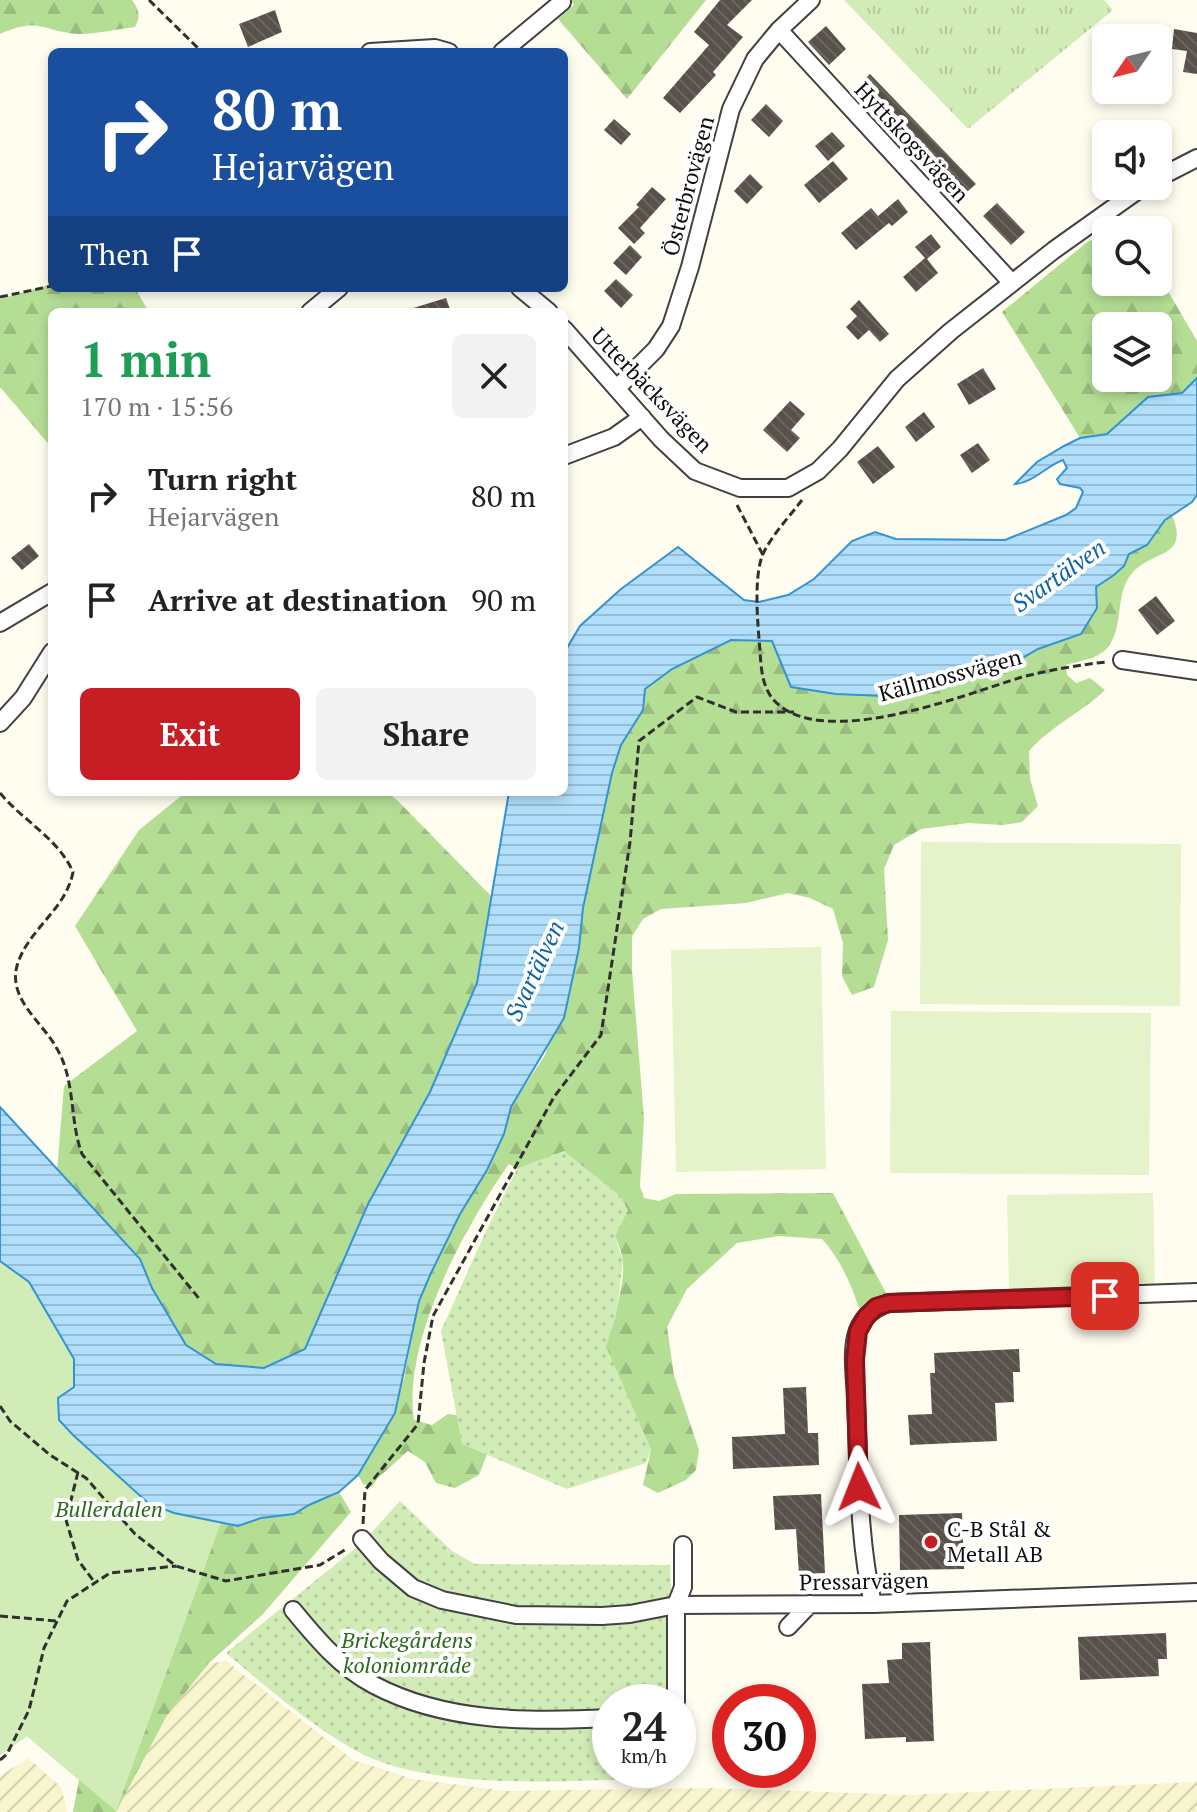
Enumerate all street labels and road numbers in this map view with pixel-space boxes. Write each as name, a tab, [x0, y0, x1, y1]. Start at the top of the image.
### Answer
street label: Hyttskogsvägen	[849, 75, 976, 208]
street label: Österbrovägen	[655, 113, 720, 259]
street label: Utterbäcksvägen	[585, 321, 719, 458]
street label: Källmossvägen	[875, 642, 1024, 708]
street label: Pressarvägen	[799, 1565, 929, 1596]

